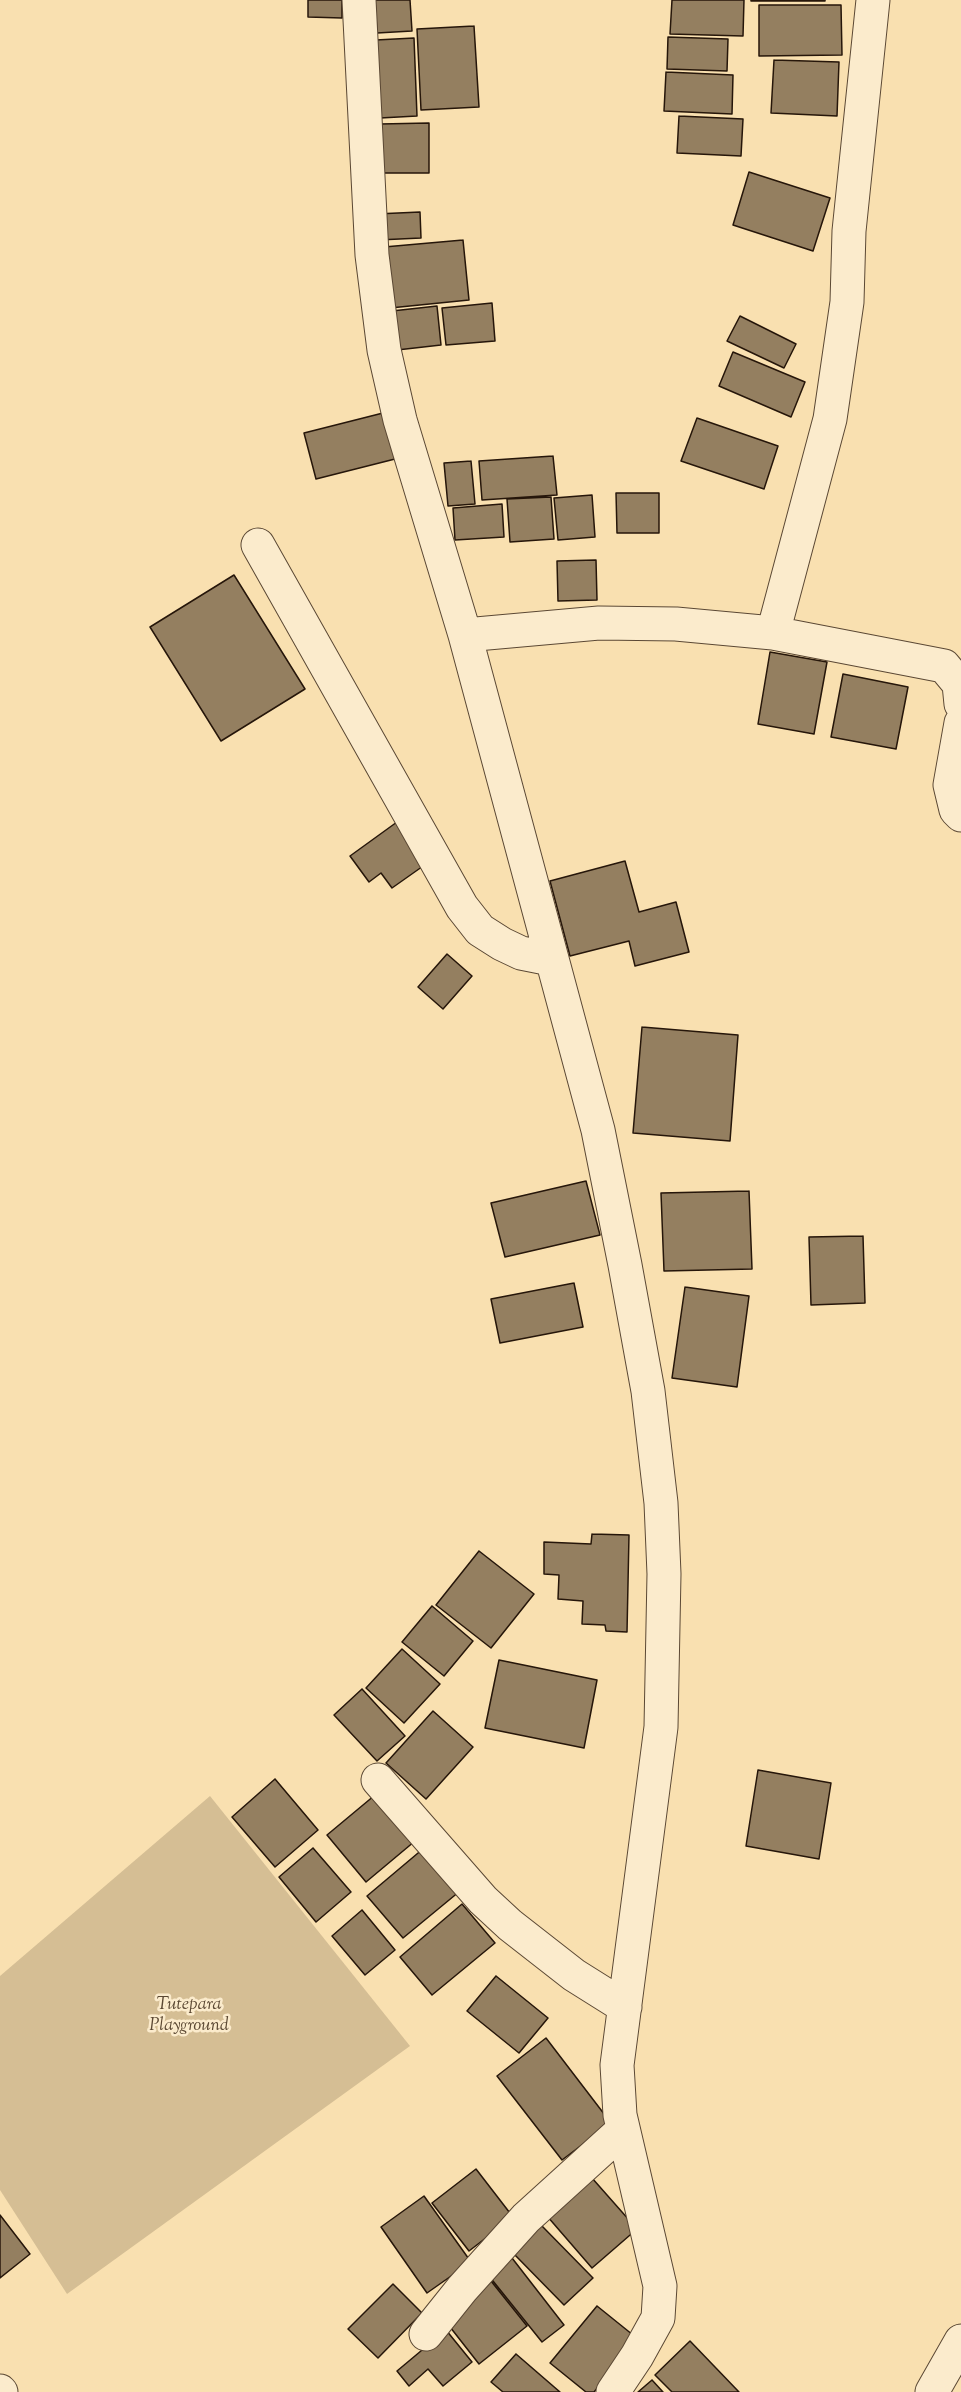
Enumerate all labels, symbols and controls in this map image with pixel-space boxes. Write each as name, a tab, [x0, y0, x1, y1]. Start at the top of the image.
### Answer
park label: Tutepara Playground	[149, 1995, 229, 2038]

